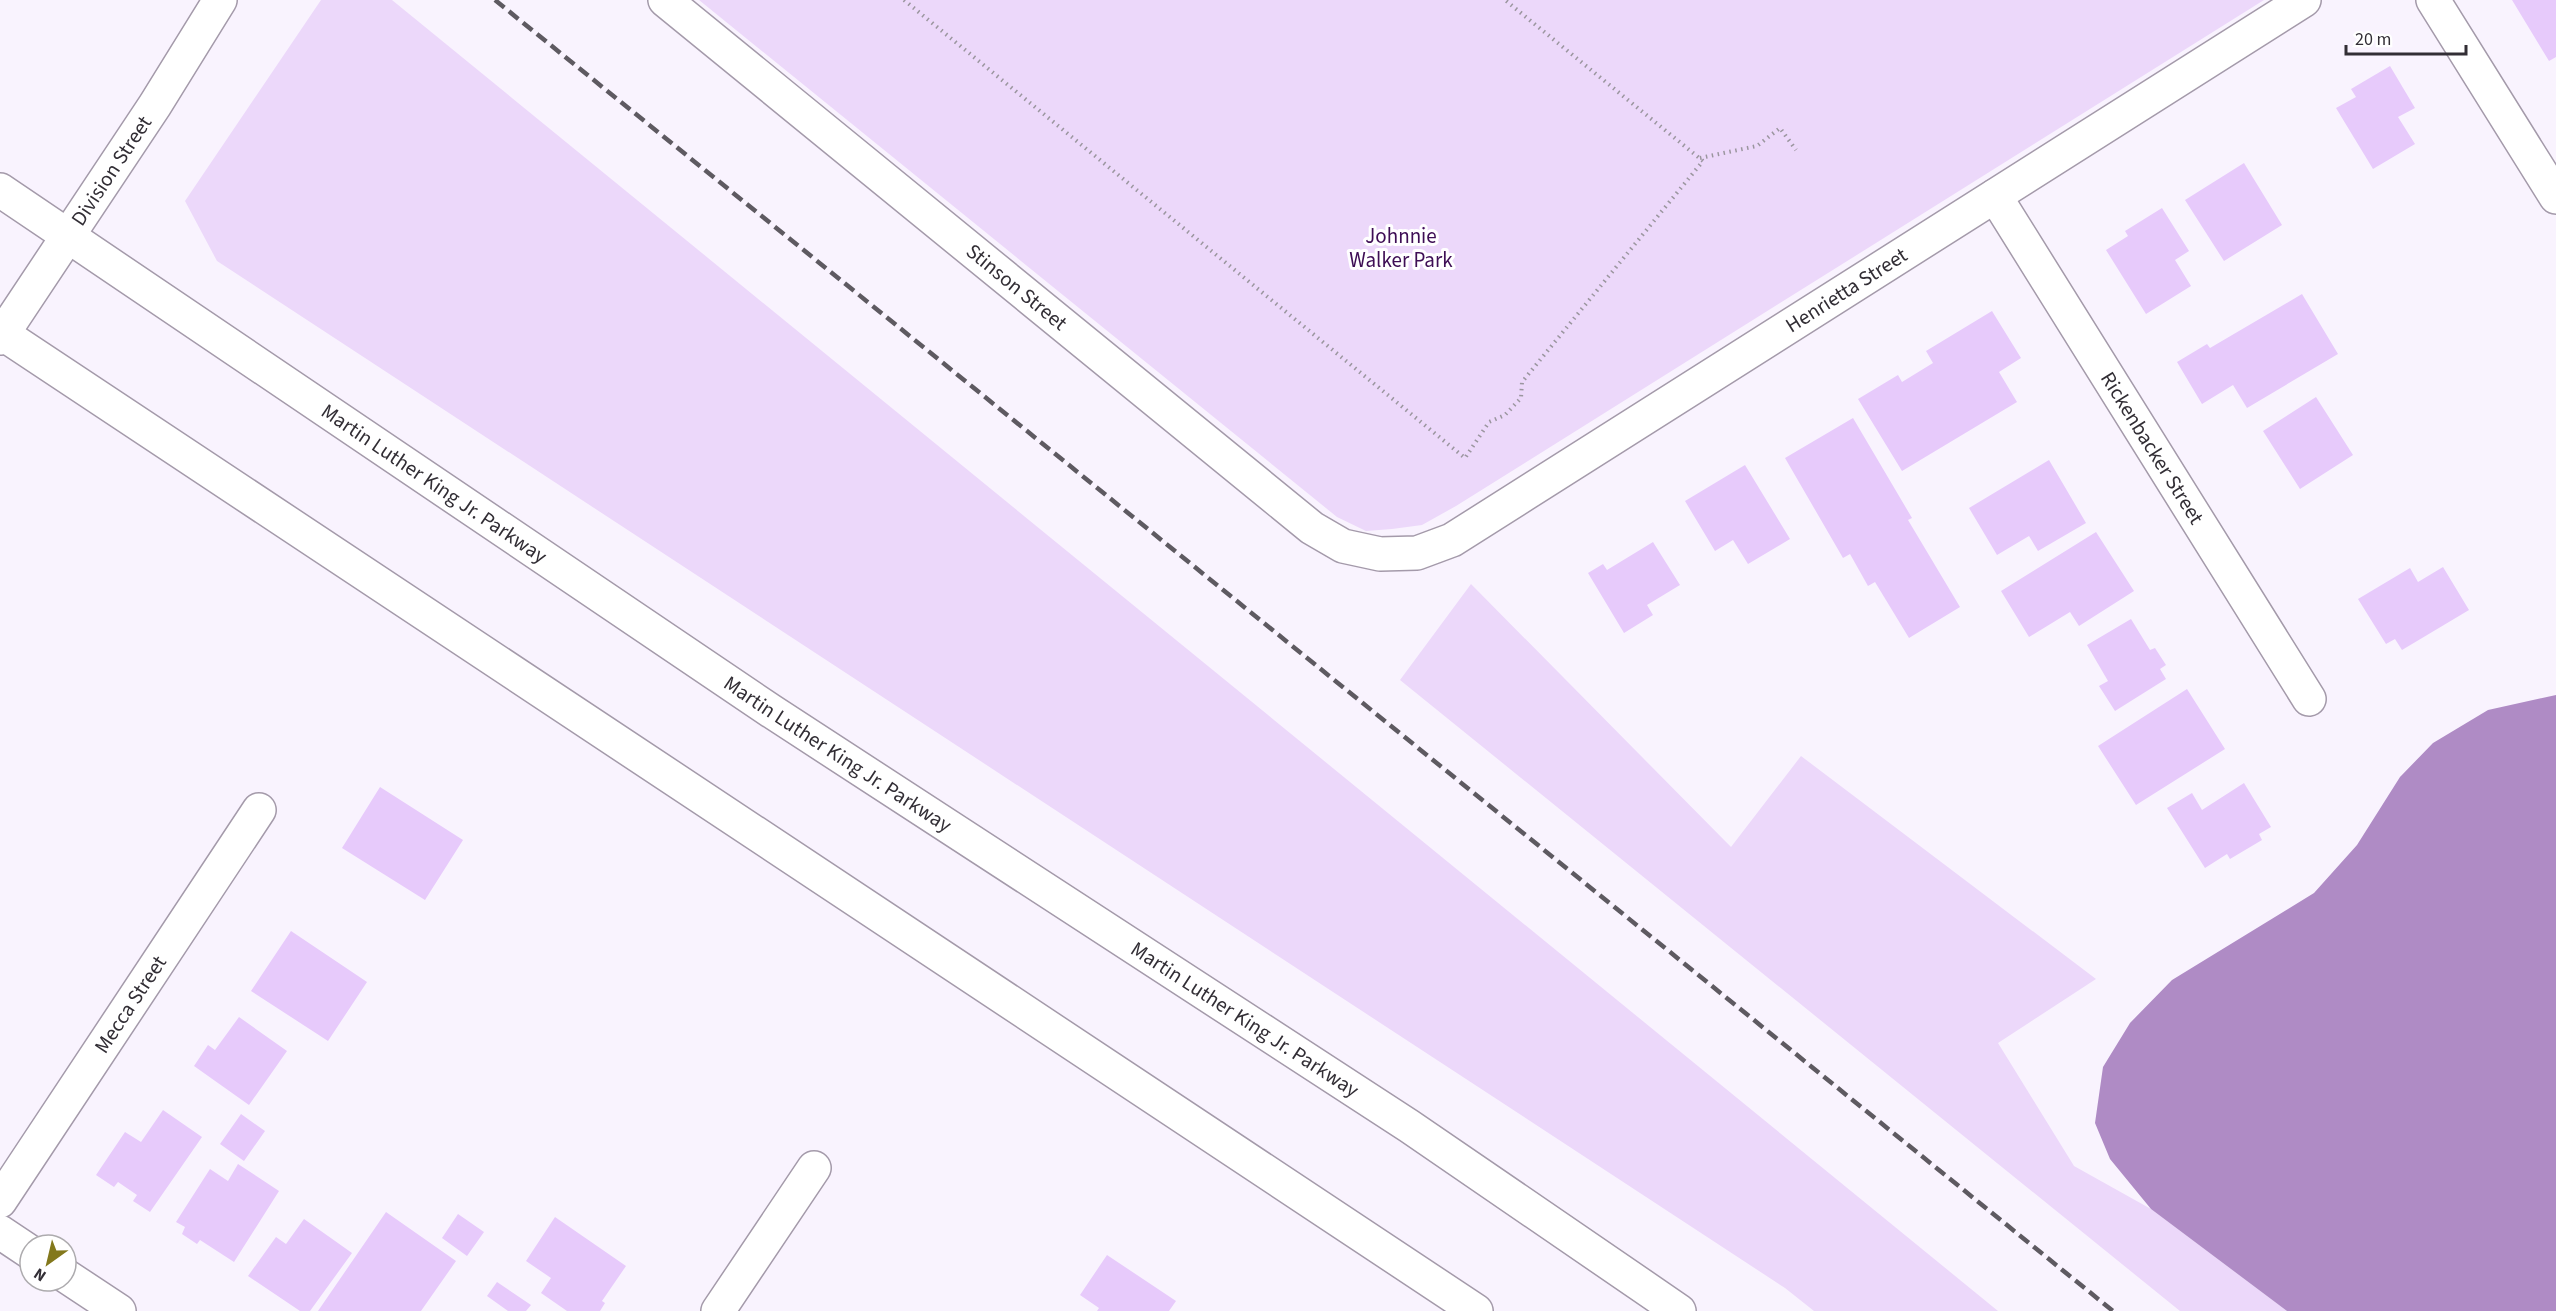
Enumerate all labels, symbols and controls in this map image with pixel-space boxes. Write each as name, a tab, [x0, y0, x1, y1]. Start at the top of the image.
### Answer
scale bar	[2346, 18, 2466, 56]
text: 20 m	[2355, 27, 2391, 52]
street label: Division Street	[64, 110, 159, 232]
park label: Johnnie Walker Park	[1349, 221, 1453, 275]
street label: Stinson Street	[960, 237, 1074, 338]
street label: Henrietta Street	[1780, 240, 1913, 340]
street label: Rickenbacker Street	[2093, 366, 2211, 530]
street label: Martin Luther King Jr. Parkway	[315, 396, 553, 571]
street label: Martin Luther King Jr. Parkway	[718, 668, 958, 840]
street label: Martin Luther King Jr. Parkway	[1125, 934, 1365, 1105]
street label: Mecca Street	[87, 949, 174, 1059]
north arrow	[18, 1233, 78, 1293]
text: N	[30, 1263, 51, 1287]

